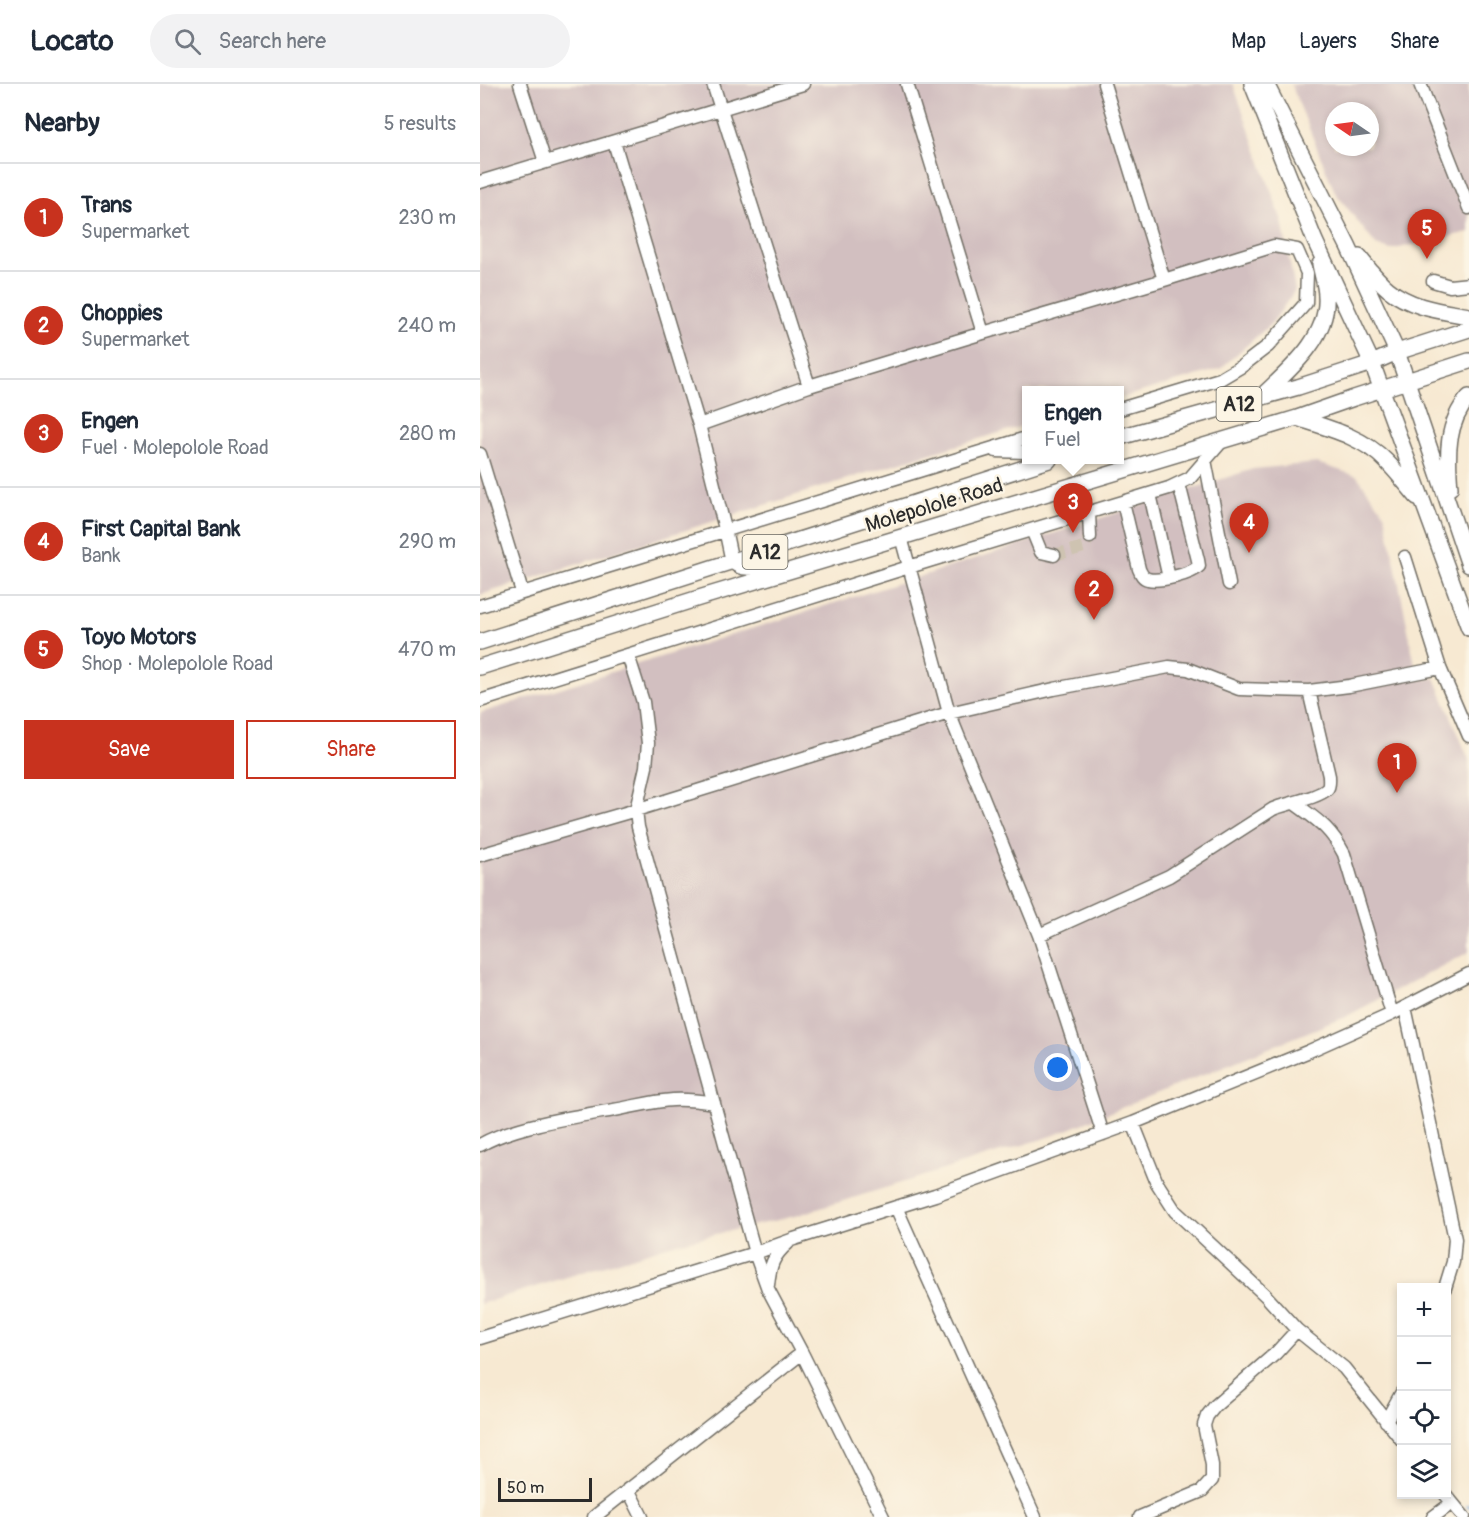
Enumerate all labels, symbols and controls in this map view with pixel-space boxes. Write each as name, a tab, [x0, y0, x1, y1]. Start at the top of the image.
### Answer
search box	[150, 14, 570, 68]
text: Locato	[30, 24, 114, 59]
icon: search	[171, 25, 204, 58]
text: Search here	[219, 27, 326, 55]
text: Map	[1231, 28, 1266, 55]
text: Layers	[1299, 28, 1357, 55]
text: Share	[1390, 28, 1439, 55]
north arrow	[1325, 102, 1379, 156]
text: Nearby	[24, 107, 100, 139]
text: 5 results	[384, 111, 456, 136]
text: Trans	[81, 191, 132, 219]
text: 1	[40, 205, 47, 230]
text: 230 m	[399, 205, 456, 230]
pin: 5	[1408, 210, 1446, 259]
text: Supermarket	[81, 219, 190, 244]
text: Choppies	[81, 299, 162, 327]
text: 2	[38, 313, 49, 338]
text: 240 m	[397, 313, 456, 338]
text: Supermarket	[81, 327, 190, 352]
popup	[1022, 386, 1124, 464]
road number: A12	[1216, 387, 1262, 421]
text: Engen	[1044, 399, 1102, 427]
text: Engen	[81, 407, 139, 435]
text: 3	[38, 421, 49, 446]
text: 280 m	[399, 421, 456, 446]
text: Fuel	[1044, 427, 1081, 452]
text: Fuel · Molepolole Road	[81, 435, 269, 460]
street label: Molepolole Road	[862, 472, 1006, 539]
pin: 3	[1054, 484, 1092, 533]
pin: 4	[1230, 504, 1268, 553]
text: First Capital Bank	[81, 515, 240, 543]
text: 4	[38, 529, 49, 554]
text: 290 m	[399, 529, 456, 554]
road number: A12	[742, 535, 788, 569]
text: Bank	[81, 543, 121, 568]
pin: 2	[1074, 570, 1114, 620]
text: Toyo Motors	[81, 623, 196, 651]
text: 5	[38, 637, 49, 662]
text: 470 m	[398, 637, 456, 662]
text: Shop · Molepolole Road	[81, 651, 273, 676]
button: Save	[24, 720, 234, 779]
button: Share	[246, 720, 456, 779]
pin: 1	[1378, 744, 1416, 793]
your location	[1043, 1053, 1072, 1082]
map controls	[1397, 1283, 1451, 1499]
button: +	[1397, 1283, 1451, 1337]
button: −	[1397, 1337, 1451, 1391]
button: locate	[1397, 1391, 1451, 1445]
button: layers	[1397, 1445, 1451, 1499]
scale bar	[498, 1475, 592, 1502]
text: 50 m	[507, 1478, 544, 1498]

